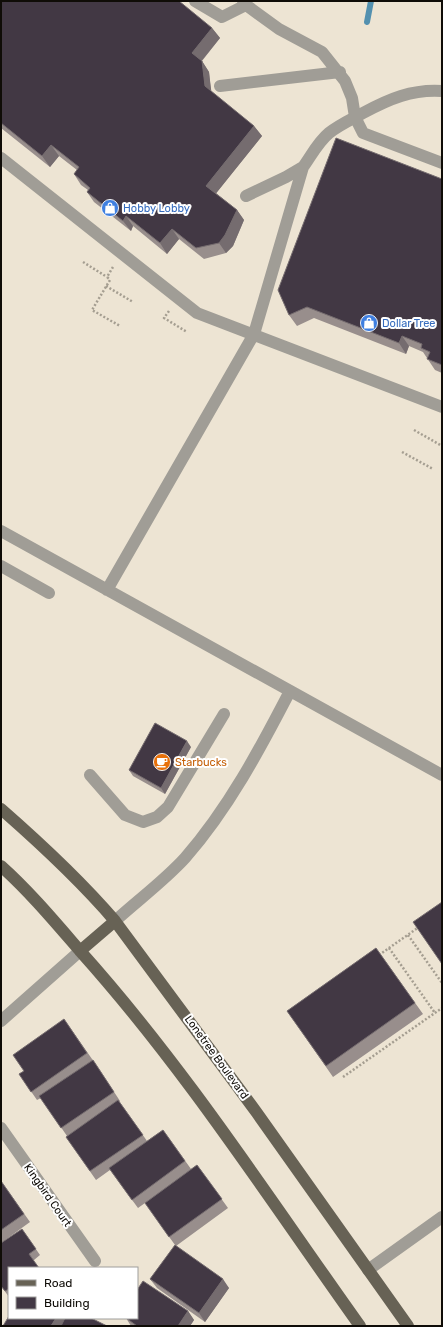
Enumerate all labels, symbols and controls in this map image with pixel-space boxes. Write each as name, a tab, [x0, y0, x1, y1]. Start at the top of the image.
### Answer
shop icon: Hobby Lobby	[100, 198, 120, 218]
place label: Hobby Lobby	[123, 202, 190, 215]
shop icon: Dollar Tree	[359, 313, 379, 333]
place label: Dollar Tree	[382, 317, 436, 330]
cafe icon: Starbucks	[152, 752, 172, 772]
place label: Starbucks	[175, 756, 227, 769]
street label: Lonetree Boulevard	[182, 1013, 251, 1102]
street label: Kingbird Court	[21, 1161, 74, 1230]
legend	[8, 1267, 138, 1319]
text: Road	[44, 1276, 72, 1290]
text: Building	[44, 1296, 90, 1310]

